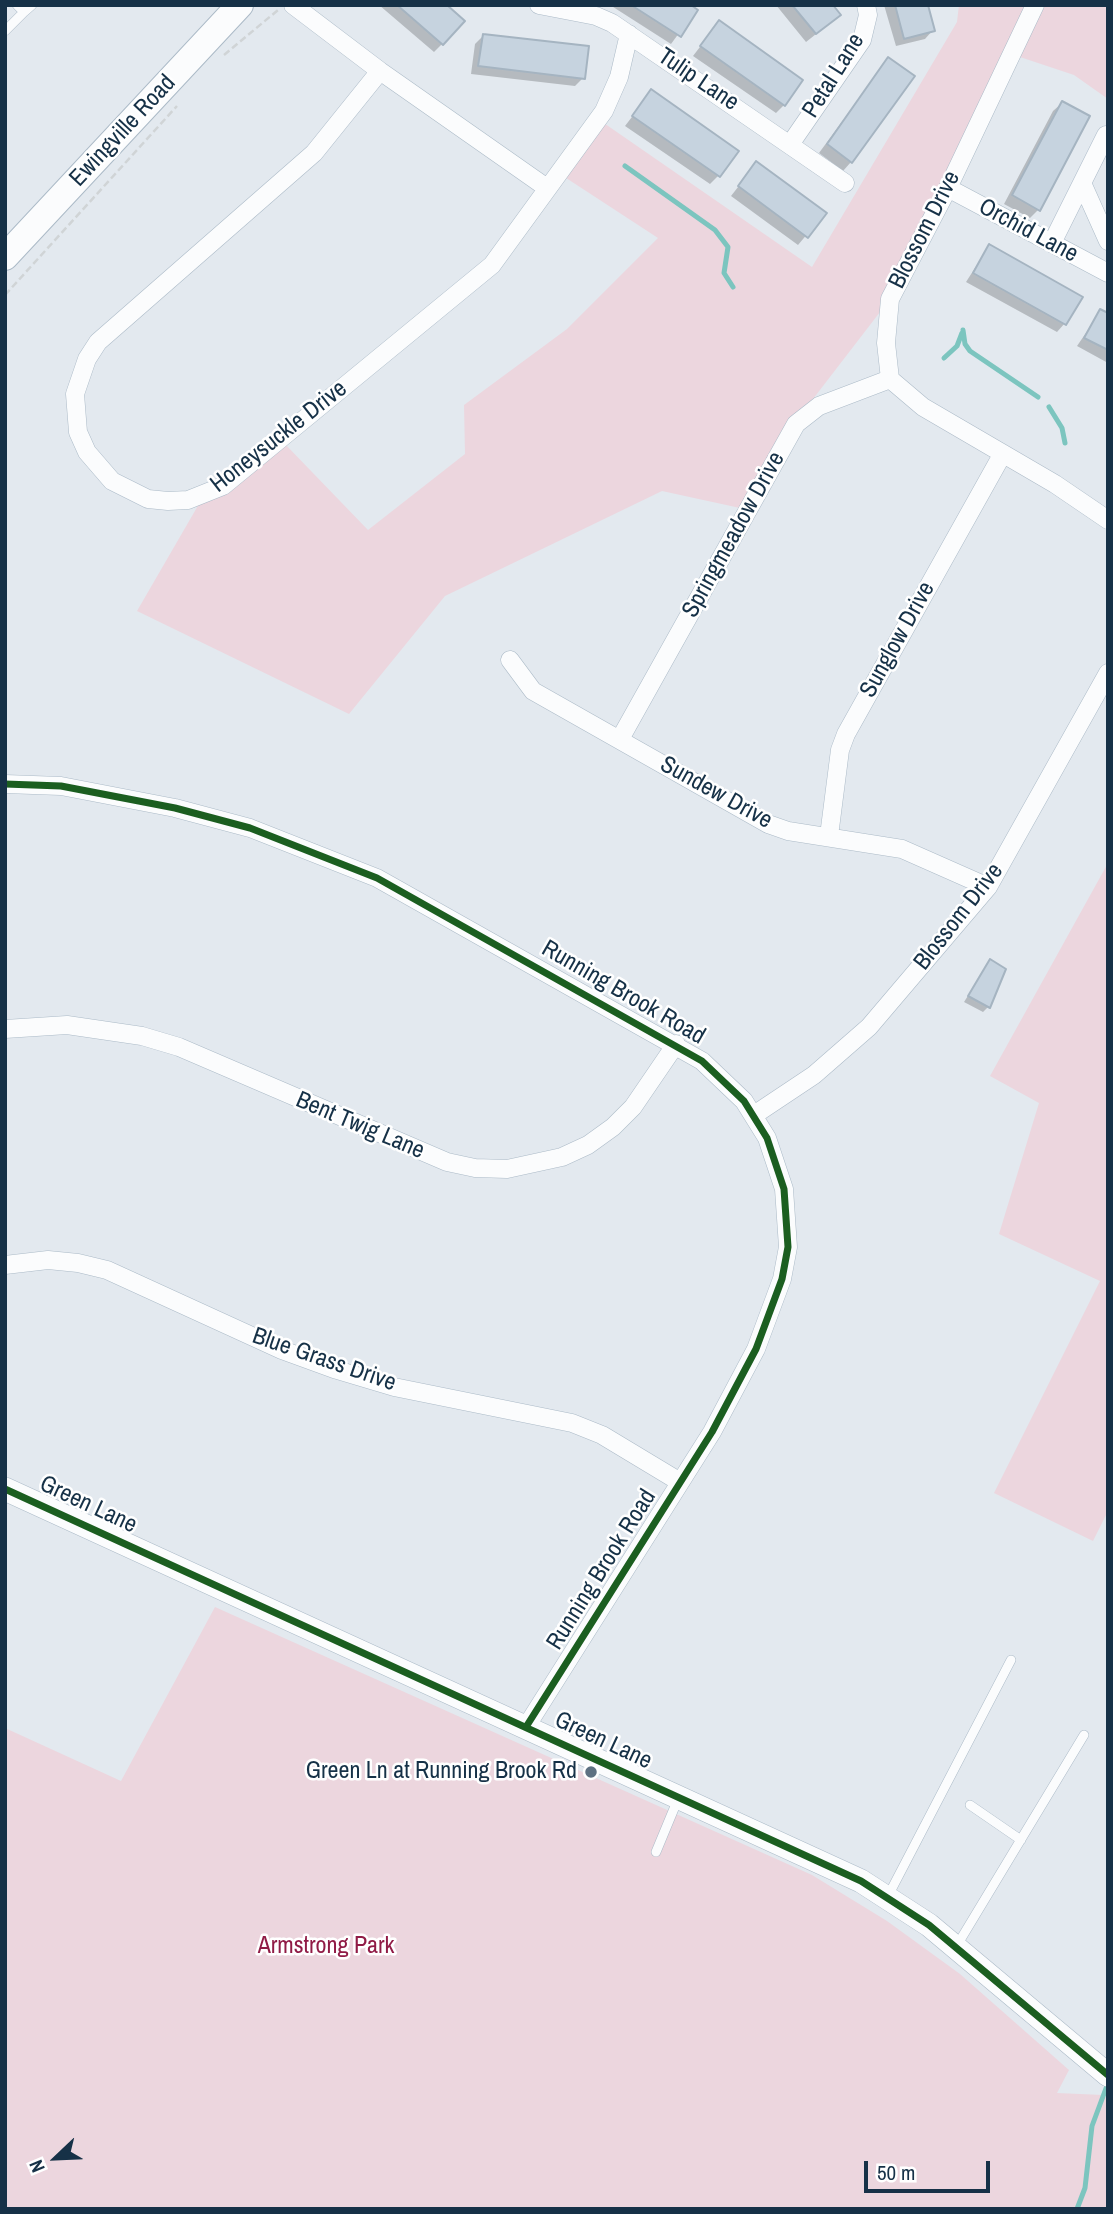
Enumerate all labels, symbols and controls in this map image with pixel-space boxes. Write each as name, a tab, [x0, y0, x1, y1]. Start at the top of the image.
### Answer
street label: Petal Lane	[797, 28, 871, 124]
street label: Tulip Lane	[652, 43, 744, 117]
street label: Ewingville Road	[64, 69, 182, 193]
street label: Blossom Drive	[883, 166, 967, 294]
street label: Orchid Lane	[973, 193, 1083, 269]
street label: Honeysuckle Drive	[205, 375, 353, 499]
street label: Springmeadow Drive	[677, 447, 791, 623]
street label: Sunglow Drive	[854, 577, 942, 703]
street label: Sundew Drive	[655, 750, 777, 836]
street label: Blossom Drive	[908, 858, 1010, 976]
street label: Running Brook Road	[536, 935, 710, 1051]
street label: Bent Twig Lane	[291, 1086, 429, 1166]
street label: Blue Grass Drive	[248, 1322, 400, 1398]
street label: Green Lane	[35, 1470, 141, 1540]
street label: Running Brook Road	[541, 1484, 663, 1656]
street label: Green Lane	[550, 1706, 656, 1776]
place label: Green Ln at Running Brook Rd	[306, 1758, 577, 1786]
marker: Green Ln at Running Brook Rd	[583, 1764, 599, 1780]
park label: Armstrong Park	[258, 1933, 394, 1961]
north arrow	[21, 2123, 91, 2193]
scale bar	[868, 2148, 994, 2192]
text: N	[23, 2156, 51, 2176]
text: 50 m	[877, 2158, 915, 2187]

